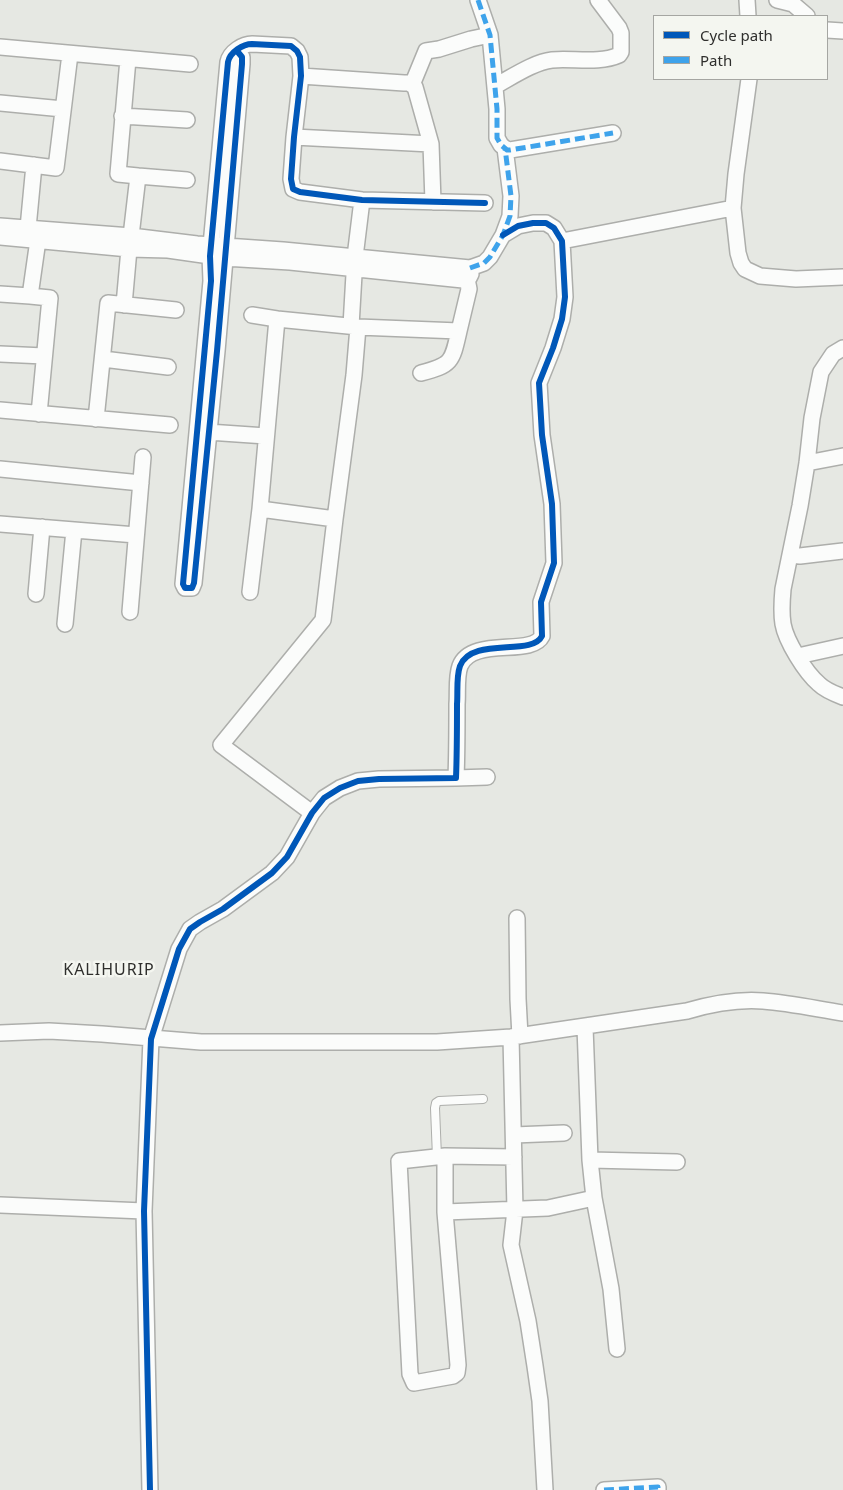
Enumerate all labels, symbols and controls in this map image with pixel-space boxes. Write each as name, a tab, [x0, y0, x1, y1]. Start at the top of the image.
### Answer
legend	[653, 15, 828, 80]
text: Cycle path	[700, 25, 773, 45]
text: Path	[700, 50, 732, 70]
district label: KALIHURIP	[62, 960, 156, 980]

